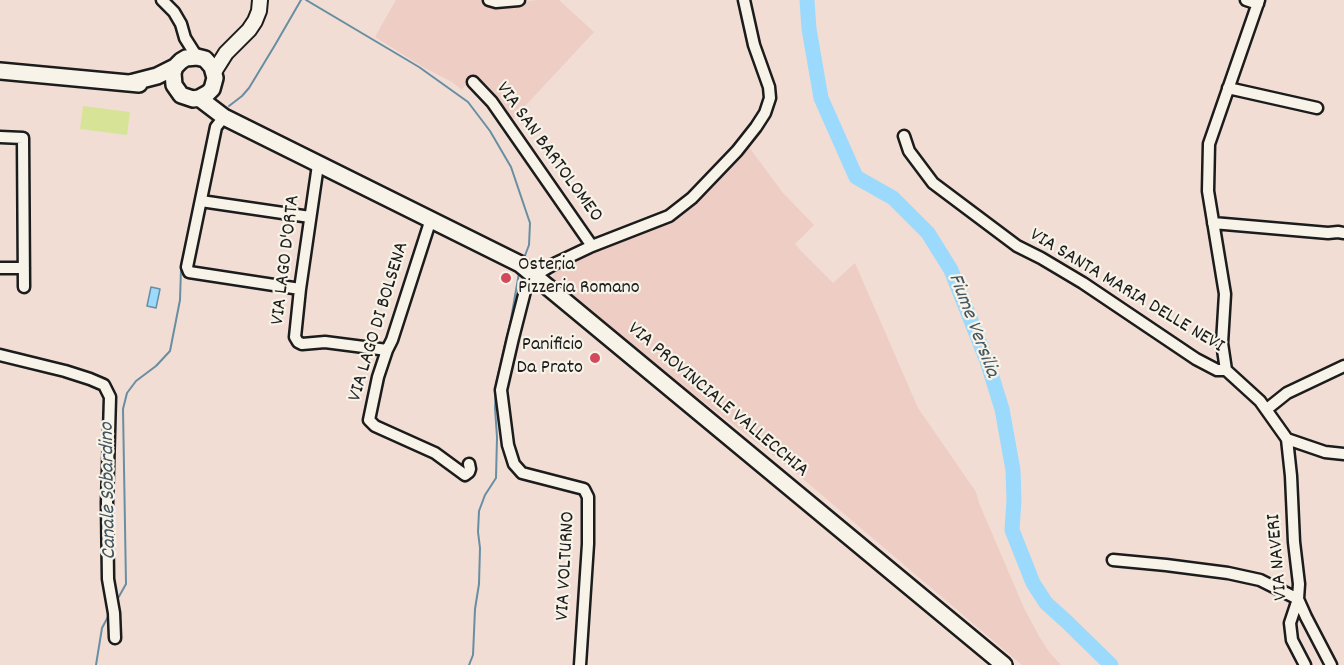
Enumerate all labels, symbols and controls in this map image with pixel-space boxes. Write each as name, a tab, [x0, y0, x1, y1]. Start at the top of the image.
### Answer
street label: VIA SAN BARTOLOMEO	[489, 78, 607, 228]
street label: VIA LAGO D'ORTA	[267, 194, 307, 326]
street label: VIA SANTA MARIA DELLE NEVI	[1024, 224, 1228, 360]
street label: VIA LAGO DI BOLSENA	[344, 239, 416, 405]
place label: Osteria Pizzeria Romano	[518, 254, 640, 301]
water label: Fiume Versilia	[941, 270, 1003, 382]
marker: Osteria Pizzeria Romano	[499, 271, 513, 285]
street label: VIA PROVINCIALE VALLECCHIA	[621, 318, 813, 484]
place label: Panificio Da Prato	[517, 334, 583, 381]
marker: Panificio Da Prato	[588, 351, 602, 365]
water label: Canale Sobardino	[96, 422, 124, 560]
street label: VIA VOLTURNO	[552, 511, 582, 621]
street label: VIA NAVERI	[1263, 513, 1295, 601]

